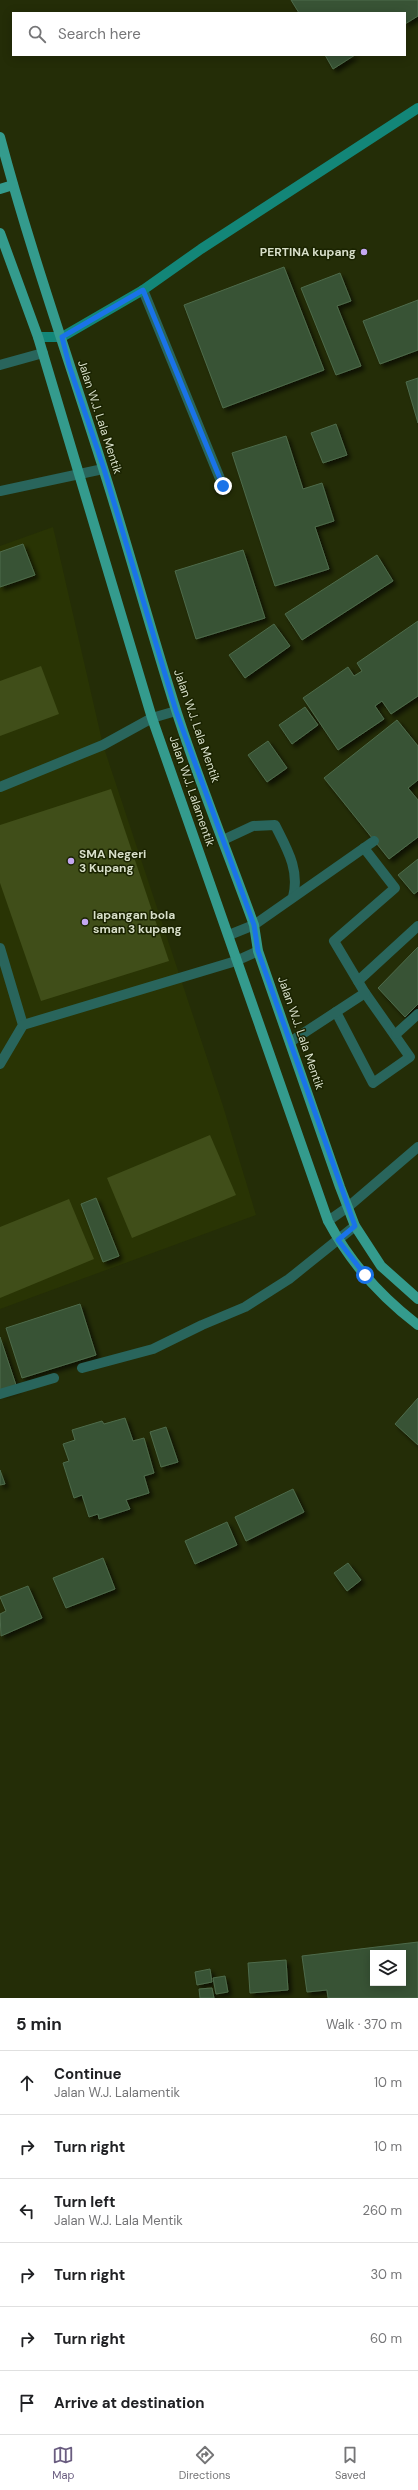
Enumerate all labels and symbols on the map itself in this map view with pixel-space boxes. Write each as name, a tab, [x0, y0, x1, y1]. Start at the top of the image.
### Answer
place label: PERTINA kupang	[260, 244, 356, 260]
marker: PERTINA kupang	[359, 247, 369, 257]
street label: Jalan W.J. Lala Mentik	[74, 358, 126, 476]
route end	[214, 477, 232, 495]
street label: Jalan W.J. Lala Mentik	[170, 667, 224, 785]
street label: Jalan W.J. Lalamentik	[165, 733, 219, 849]
place label: SMA Negeri 3 Kupang	[79, 846, 146, 876]
marker: SMA Negeri 3 Kupang	[66, 856, 76, 866]
place label: lapangan bola sman 3 kupang	[93, 907, 182, 937]
marker: lapangan bola sman 3 kupang	[80, 917, 90, 927]
street label: Jalan W.J. Lala Mentik	[274, 974, 328, 1092]
route start	[356, 1266, 374, 1284]

